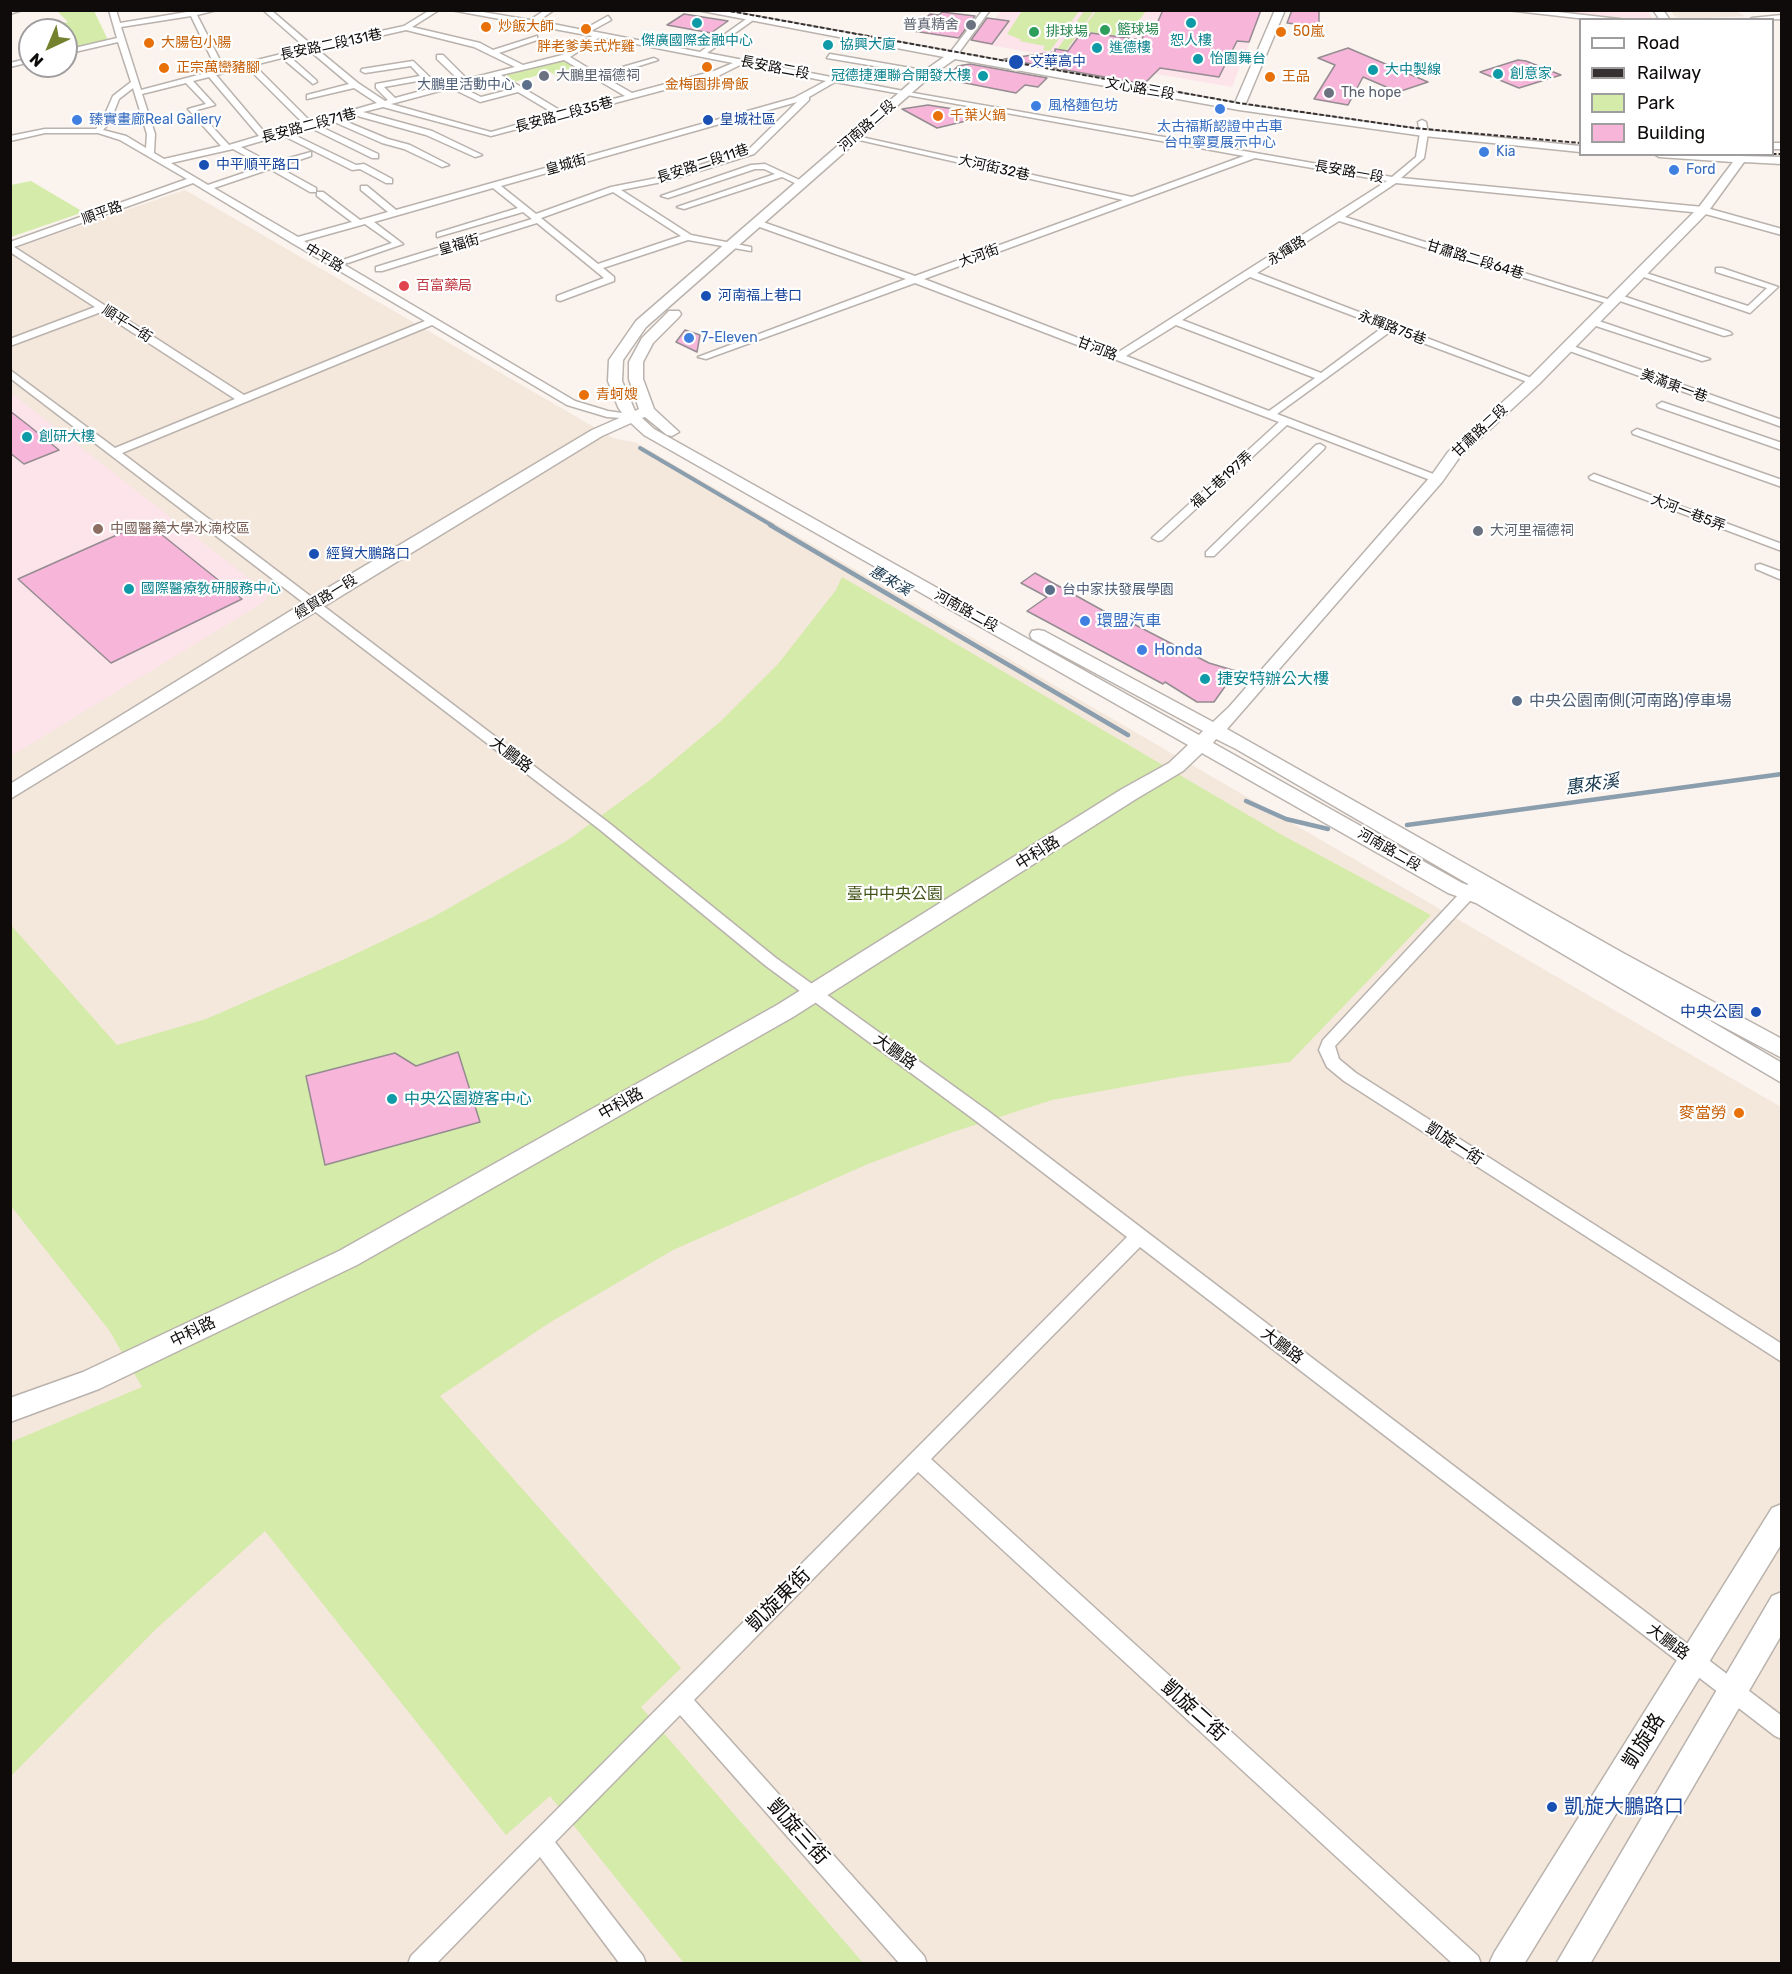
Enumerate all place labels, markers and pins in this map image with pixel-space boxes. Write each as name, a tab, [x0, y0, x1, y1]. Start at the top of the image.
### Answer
marker: 傑廣國際金融中心	[690, 16, 704, 30]
marker: 恕人樓	[1184, 16, 1198, 30]
place label: 普真精舍	[903, 17, 959, 33]
marker: 普真精舍	[964, 18, 978, 32]
place label: 炒飯大師	[498, 19, 554, 35]
marker: 炒飯大師	[479, 20, 493, 34]
marker: 胖老爹美式炸雞	[579, 22, 593, 36]
place label: 籃球場	[1117, 22, 1159, 38]
marker: 籃球場	[1098, 23, 1112, 37]
place label: 排球場	[1046, 24, 1088, 40]
place label: 50嵐	[1293, 24, 1324, 40]
marker: 排球場	[1027, 25, 1041, 39]
marker: 50嵐	[1274, 25, 1288, 39]
place label: 傑廣國際金融中心	[641, 33, 753, 49]
place label: 恕人樓	[1170, 33, 1212, 49]
place label: 大腸包小腸	[161, 35, 231, 51]
marker: 大腸包小腸	[142, 36, 156, 50]
place label: 協興大廈	[840, 37, 896, 53]
marker: 協興大廈	[821, 38, 835, 52]
place label: 胖老爹美式炸雞	[537, 39, 635, 55]
place label: 進德樓	[1109, 40, 1151, 56]
marker: 進德樓	[1090, 41, 1104, 55]
place label: 怡園舞台	[1210, 51, 1266, 67]
marker: 怡園舞台	[1191, 52, 1205, 66]
marker: 文華高中	[1007, 53, 1025, 71]
place label: 文華高中	[1030, 54, 1086, 70]
place label: 正宗萬巒豬腳	[176, 60, 260, 76]
marker: 金梅園排骨飯	[700, 60, 714, 74]
marker: 正宗萬巒豬腳	[157, 61, 171, 75]
place label: 大中製線	[1385, 62, 1441, 78]
marker: 大中製線	[1366, 63, 1380, 77]
place label: 創意家	[1510, 66, 1552, 82]
marker: 創意家	[1491, 67, 1505, 81]
place label: 大鵬里福德祠	[556, 68, 640, 84]
place label: 冠德捷運聯合開發大樓	[831, 68, 971, 84]
marker: 大鵬里福德祠	[537, 69, 551, 83]
marker: 冠德捷運聯合開發大樓	[976, 69, 990, 83]
place label: 王品	[1282, 69, 1310, 85]
marker: 王品	[1263, 70, 1277, 84]
place label: 大鵬里活動中心	[417, 77, 515, 93]
place label: 金梅園排骨飯	[665, 77, 749, 93]
marker: 大鵬里活動中心	[520, 78, 534, 92]
place label: The hope	[1341, 85, 1401, 101]
marker: The hope	[1322, 86, 1336, 100]
place label: 風格麵包坊	[1048, 98, 1118, 114]
marker: 風格麵包坊	[1029, 99, 1043, 113]
marker: 太古福斯認證中古車 台中寧夏展示中心	[1213, 102, 1227, 116]
place label: 千葉火鍋	[950, 108, 1006, 124]
marker: 千葉火鍋	[931, 109, 945, 123]
place label: 臻實畫廊Real Gallery	[89, 112, 221, 128]
place label: 皇城社區	[720, 112, 776, 128]
marker: 臻實畫廊Real Gallery	[70, 113, 84, 127]
marker: 皇城社區	[701, 113, 715, 127]
place label: 太古福斯認證中古車 台中寧夏展示中心	[1157, 119, 1283, 152]
place label: Kia	[1496, 144, 1516, 160]
marker: Kia	[1477, 145, 1491, 159]
place label: 中平順平路口	[216, 157, 300, 173]
marker: 中平順平路口	[197, 158, 211, 172]
place label: Ford	[1686, 162, 1716, 178]
marker: Ford	[1667, 163, 1681, 177]
place label: 百富藥局	[416, 278, 472, 294]
marker: 百富藥局	[397, 279, 411, 293]
place label: 河南福上巷口	[718, 288, 802, 304]
marker: 河南福上巷口	[699, 289, 713, 303]
place label: 7-Eleven	[701, 330, 758, 346]
marker: 7-Eleven	[682, 331, 696, 345]
place label: 青蚵嫂	[596, 387, 638, 403]
marker: 青蚵嫂	[577, 388, 591, 402]
place label: 創研大樓	[39, 429, 95, 445]
marker: 創研大樓	[20, 430, 34, 444]
place label: 中國醫藥大學水湳校區	[110, 521, 250, 537]
marker: 中國醫藥大學水湳校區	[91, 522, 105, 536]
place label: 大河里福德祠	[1490, 523, 1574, 539]
marker: 大河里福德祠	[1471, 524, 1485, 538]
place label: 經貿大鵬路口	[326, 546, 410, 562]
marker: 經貿大鵬路口	[307, 547, 321, 561]
place label: 國際醫療敎研服務中心	[141, 581, 281, 597]
marker: 國際醫療敎研服務中心	[122, 582, 136, 596]
place label: 台中家扶發展學園	[1062, 582, 1174, 598]
marker: 台中家扶發展學園	[1043, 583, 1057, 597]
place label: 環盟汽車	[1097, 611, 1161, 631]
marker: 環盟汽車	[1078, 614, 1092, 628]
place label: Honda	[1154, 640, 1203, 660]
marker: Honda	[1135, 643, 1149, 657]
place label: 捷安特辦公大樓	[1217, 669, 1329, 689]
marker: 捷安特辦公大樓	[1198, 672, 1212, 686]
place label: 中央公園南側(河南路)停車場	[1529, 691, 1732, 711]
marker: 中央公園南側(河南路)停車場	[1510, 694, 1524, 708]
place label: 中央公園	[1680, 1002, 1744, 1022]
marker: 中央公園	[1749, 1005, 1763, 1019]
place label: 中央公園遊客中心	[404, 1089, 532, 1109]
marker: 中央公園遊客中心	[385, 1092, 399, 1106]
place label: 麥當勞	[1679, 1103, 1727, 1123]
marker: 麥當勞	[1732, 1106, 1746, 1120]
place label: 凱旋大鵬路口	[1564, 1795, 1684, 1819]
marker: 凱旋大鵬路口	[1545, 1800, 1559, 1814]

